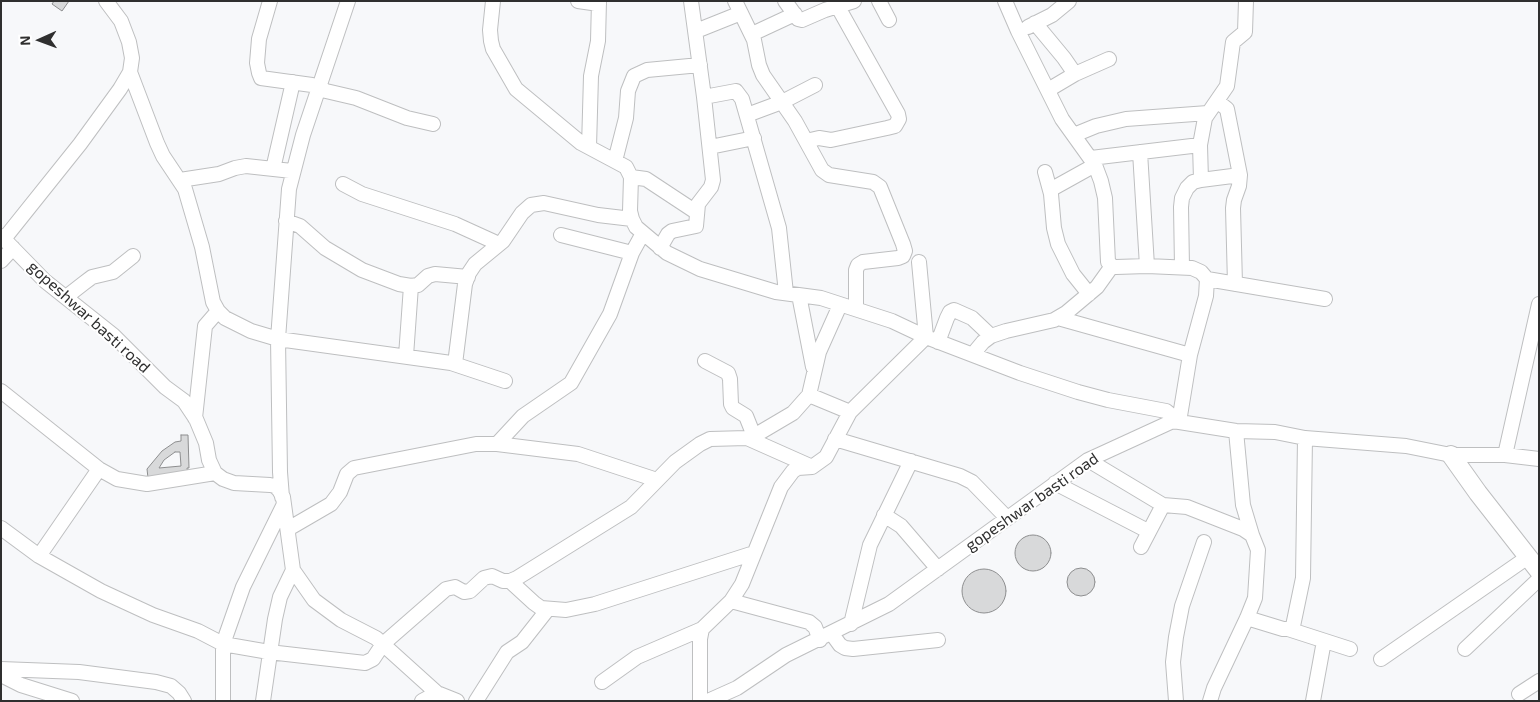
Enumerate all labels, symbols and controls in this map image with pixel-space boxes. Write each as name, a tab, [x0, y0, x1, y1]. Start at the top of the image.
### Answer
north arrow	[15, 15, 65, 65]
text: N	[16, 35, 33, 46]
street label: gopeshwar basti road	[24, 257, 154, 377]
street label: gopeshwar basti road	[962, 449, 1102, 555]

